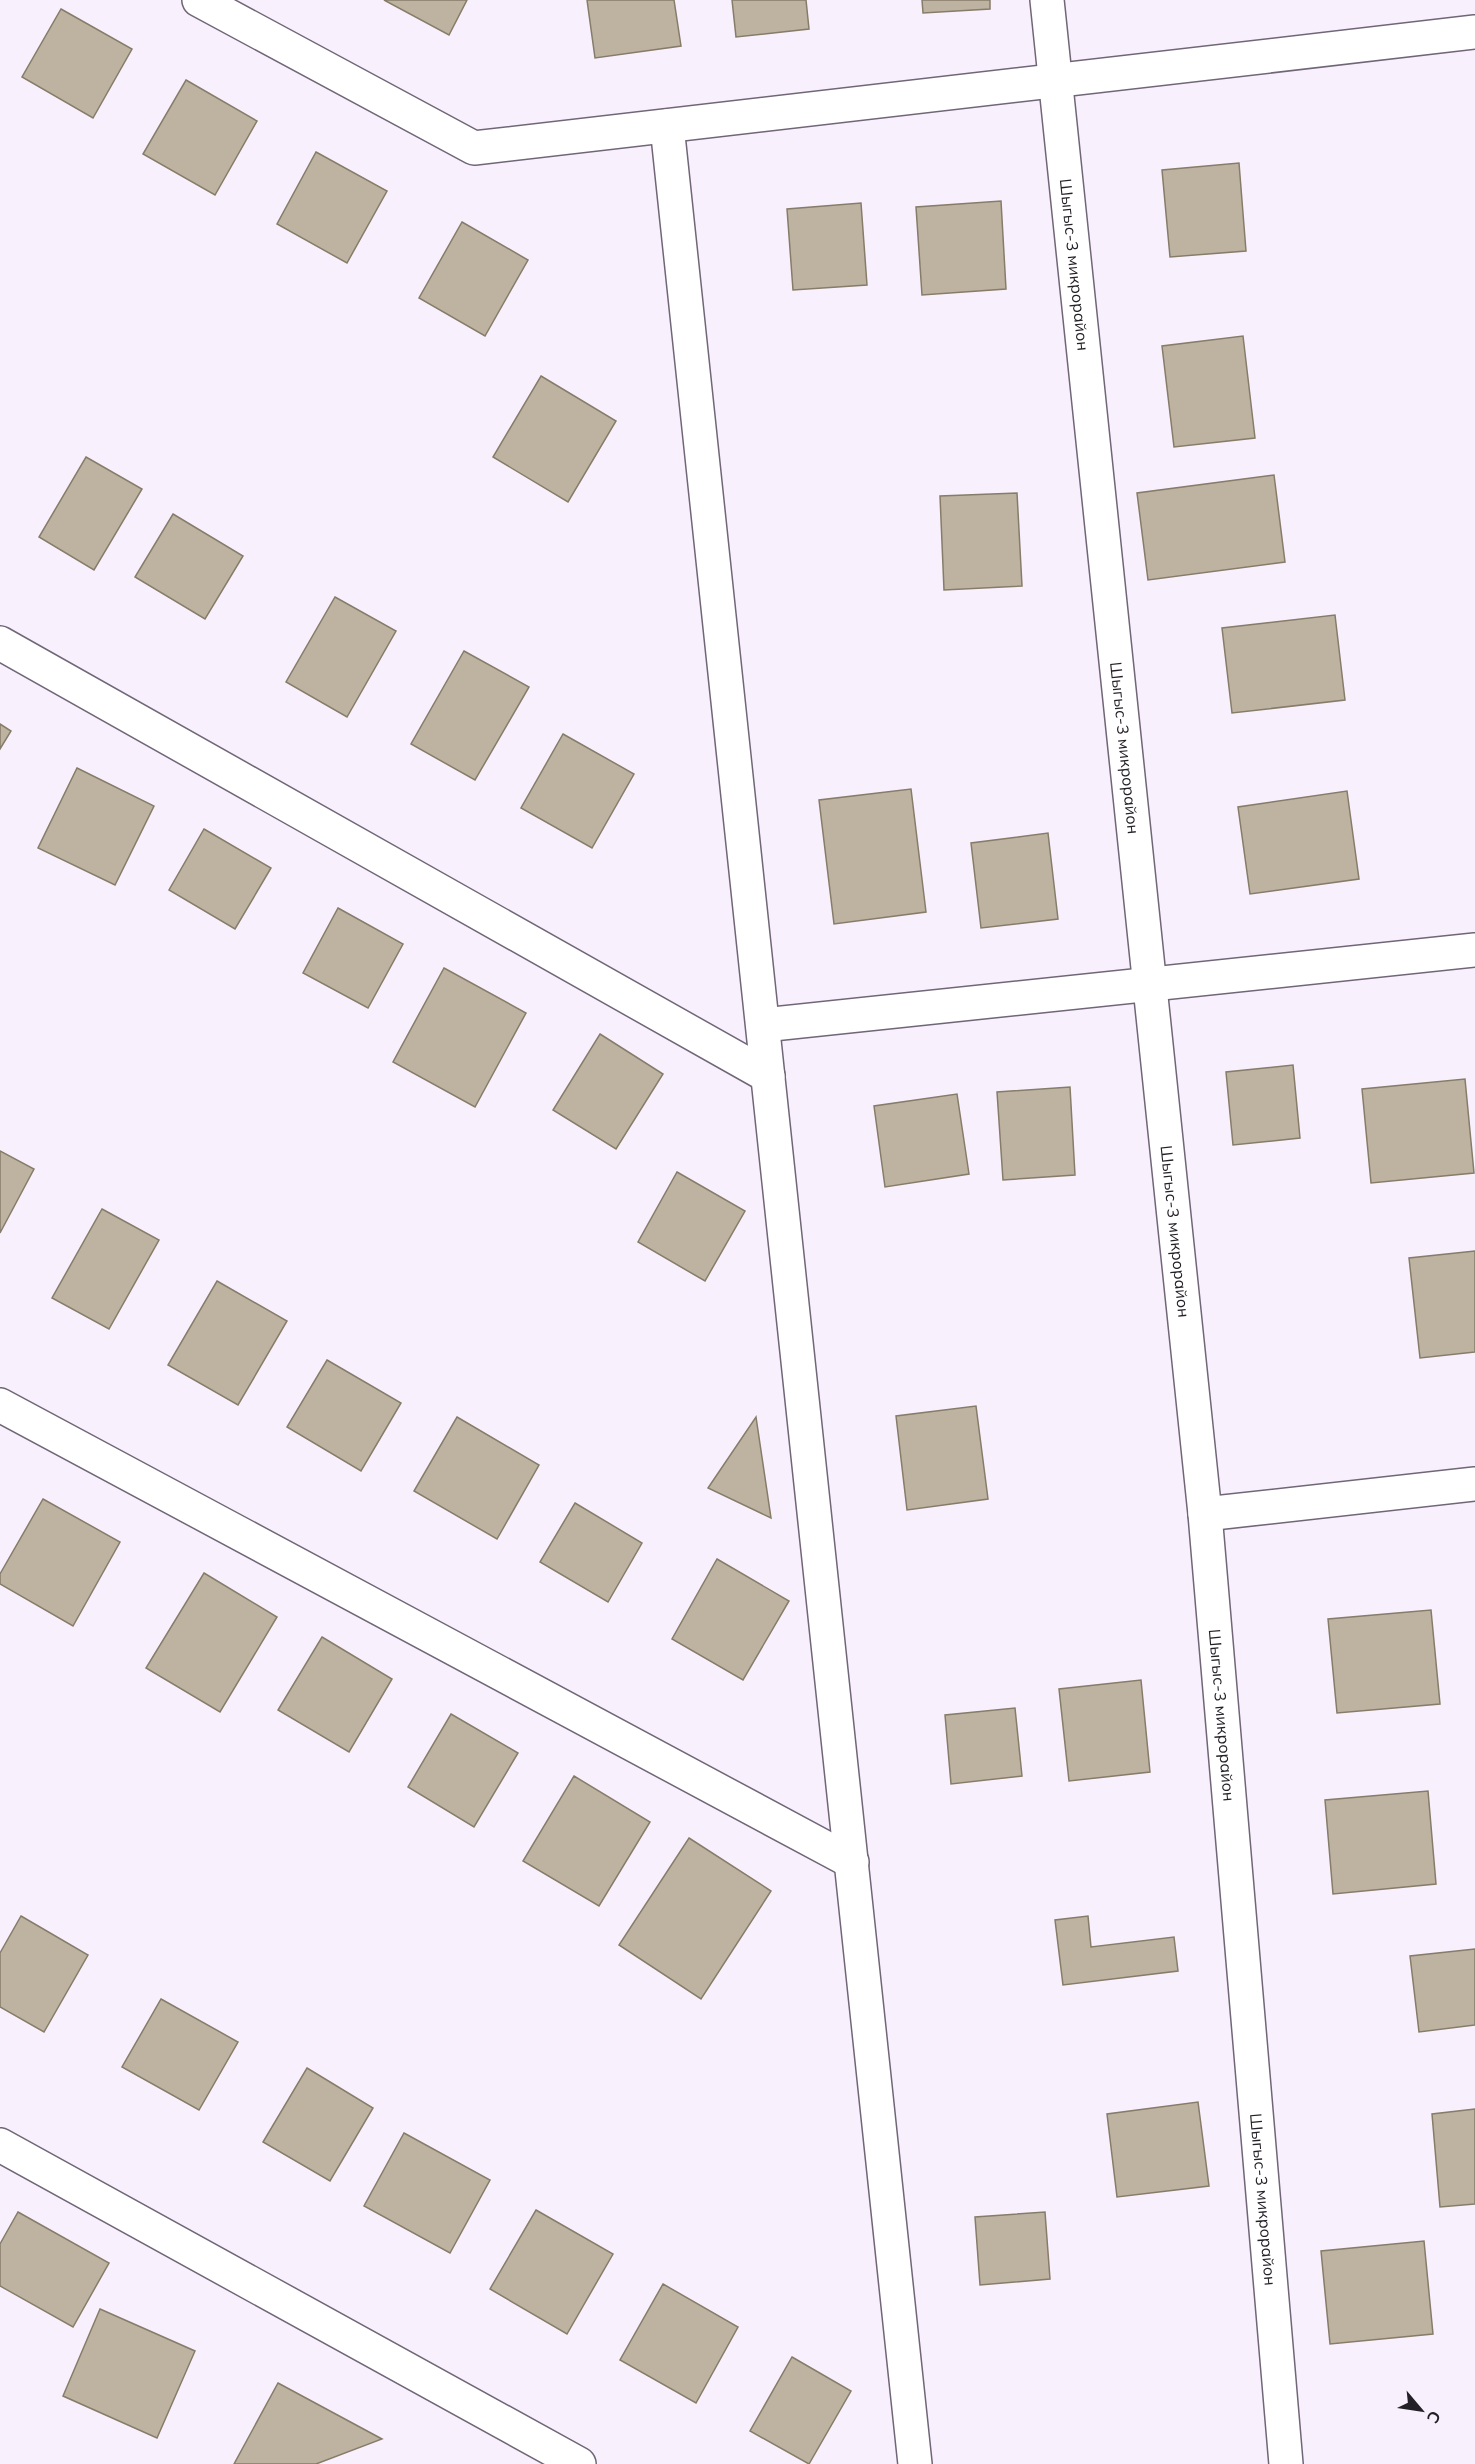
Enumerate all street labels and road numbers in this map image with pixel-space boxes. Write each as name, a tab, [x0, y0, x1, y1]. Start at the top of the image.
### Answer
street label: Шыгыс-3 микрорайон	[1056, 178, 1094, 352]
street label: Шыгыс-3 микрорайон	[1106, 661, 1144, 835]
street label: Шыгыс-3 микрорайон	[1157, 1144, 1194, 1318]
street label: Шыгыс-3 микрорайон	[1205, 1628, 1239, 1802]
street label: Шыгыс-3 микрорайон	[1246, 2112, 1281, 2286]

